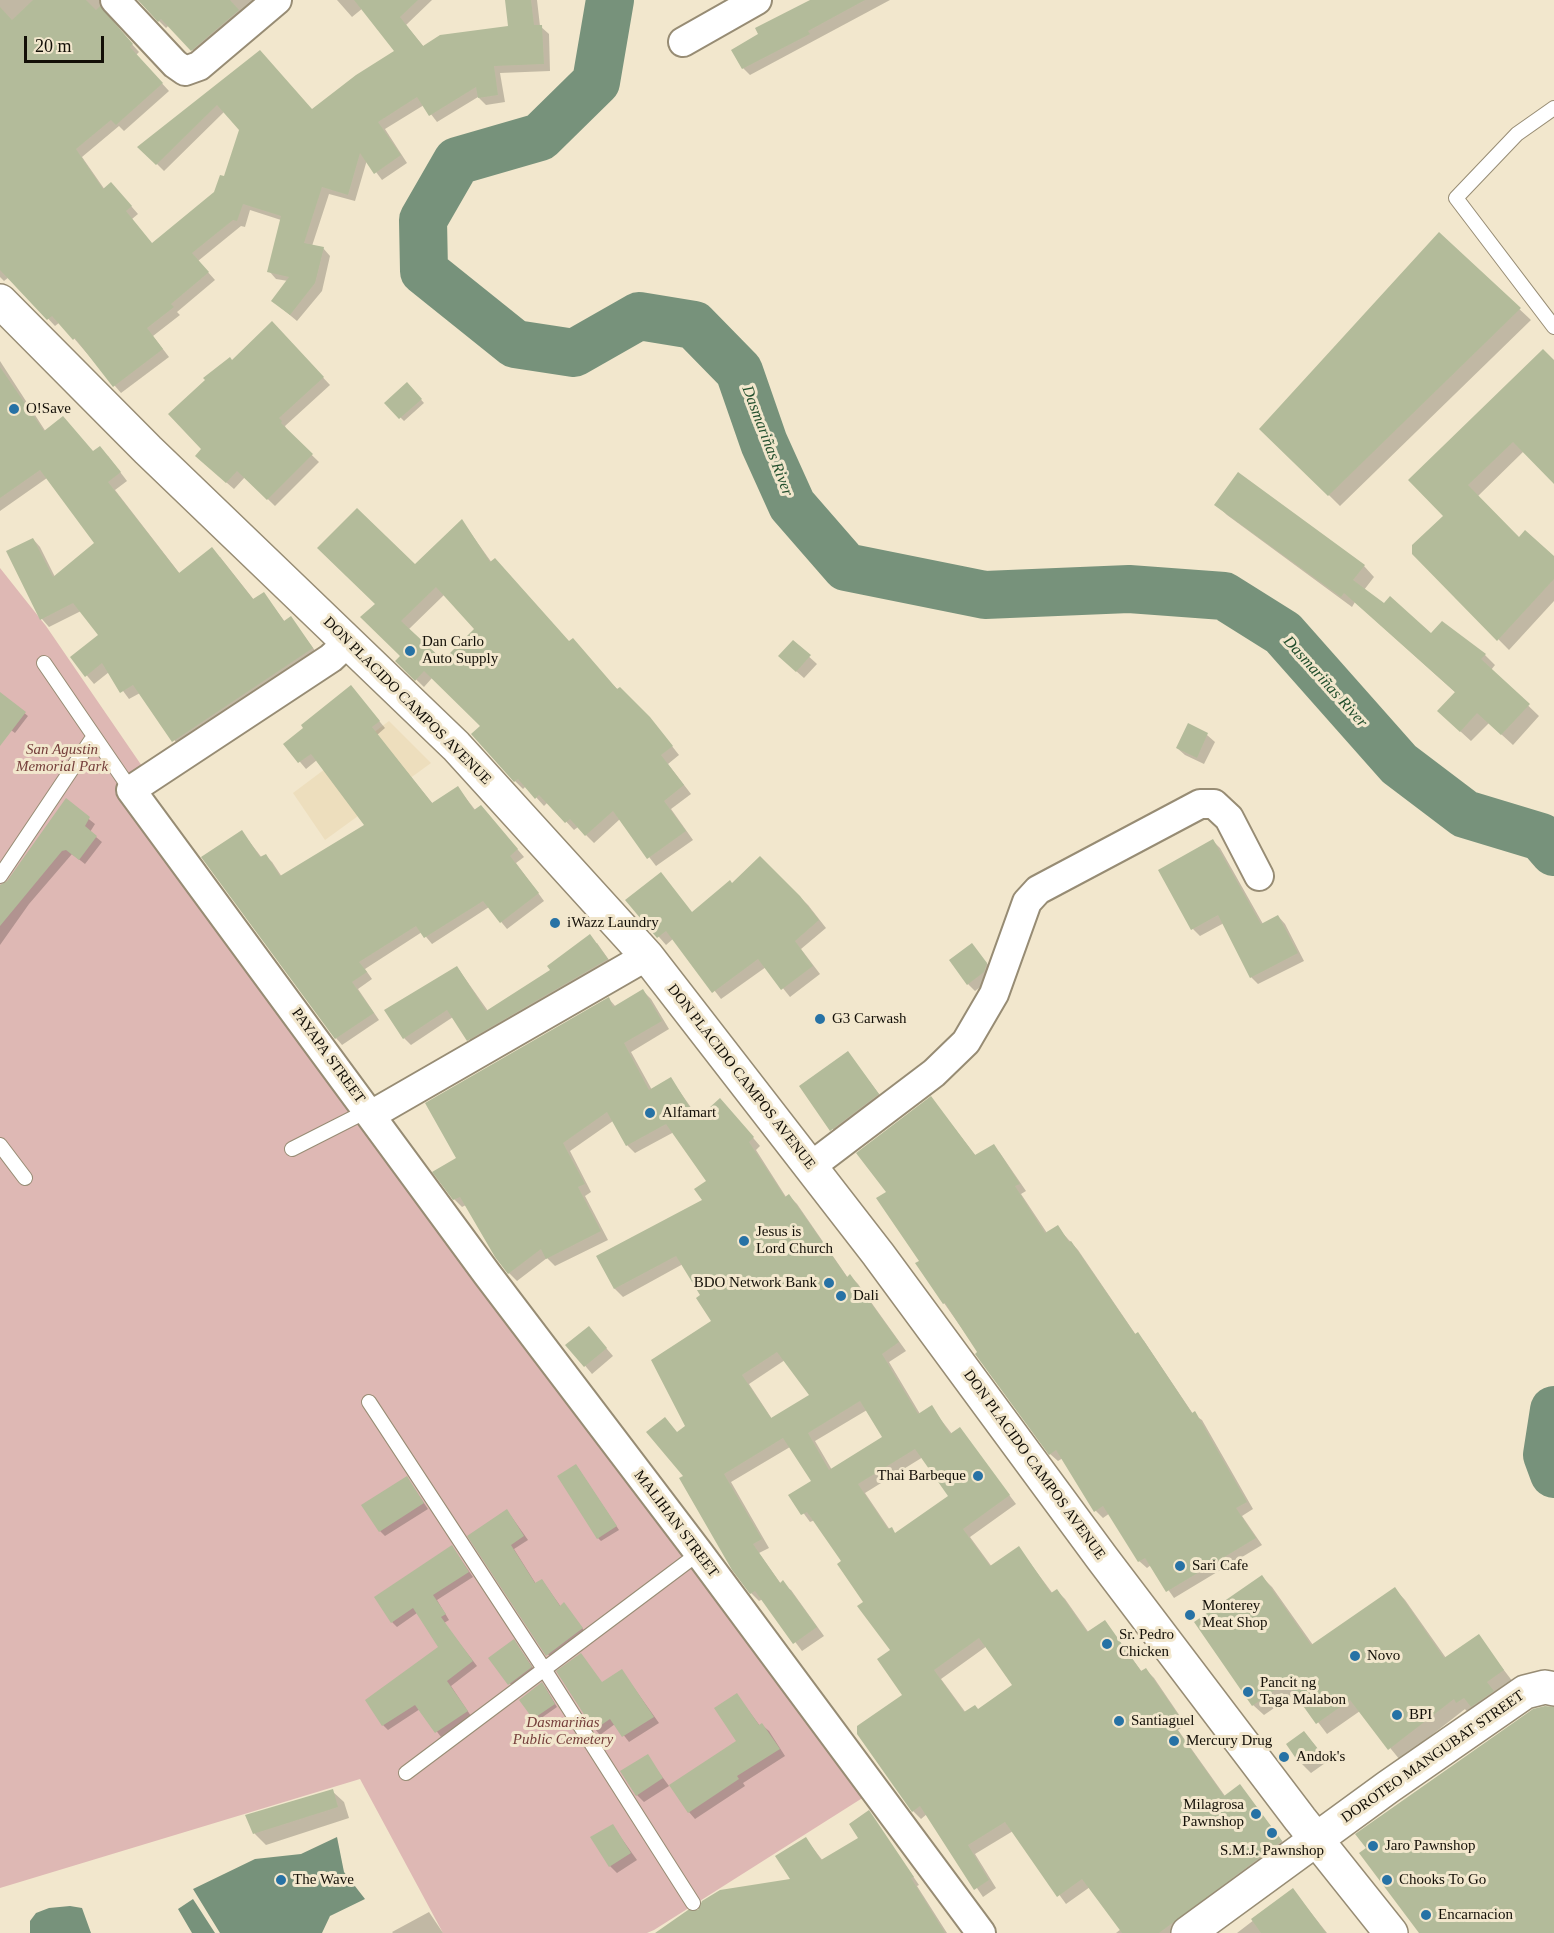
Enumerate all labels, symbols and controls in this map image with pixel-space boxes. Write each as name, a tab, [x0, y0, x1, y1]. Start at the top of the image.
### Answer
scale bar	[27, 24, 106, 62]
text: 20 m	[35, 36, 72, 56]
water label: Dasmariñas River	[737, 383, 797, 499]
place label: O!Save	[26, 400, 71, 418]
marker: O!Save	[7, 402, 21, 416]
street label: DON PLACIDO CAMPOS AVENUE	[319, 613, 495, 789]
water label: Dasmariñas River	[1279, 632, 1371, 732]
place label: Dan Carlo Auto Supply	[422, 633, 498, 668]
marker: Dan Carlo Auto Supply	[403, 644, 417, 658]
park label: San Agustin Memorial Park	[16, 741, 108, 776]
place label: iWazz Laundry	[567, 914, 659, 932]
marker: iWazz Laundry	[548, 916, 562, 930]
street label: DON PLACIDO CAMPOS AVENUE	[663, 981, 819, 1173]
street label: PAYAPA STREET	[288, 1005, 368, 1107]
place label: G3 Carwash	[832, 1010, 907, 1028]
marker: G3 Carwash	[813, 1012, 827, 1026]
place label: Alfamart	[662, 1104, 716, 1122]
marker: Alfamart	[643, 1106, 657, 1120]
place label: Jesus is Lord Church	[756, 1223, 833, 1258]
marker: Jesus is Lord Church	[737, 1234, 751, 1248]
place label: BDO Network Bank	[694, 1274, 817, 1292]
marker: BDO Network Bank	[822, 1276, 836, 1290]
place label: Dali	[853, 1287, 879, 1305]
marker: Dali	[834, 1289, 848, 1303]
street label: DON PLACIDO CAMPOS AVENUE	[959, 1367, 1109, 1563]
street label: MALIHAN STREET	[630, 1467, 722, 1581]
place label: Thai Barbeque	[877, 1467, 966, 1485]
marker: Thai Barbeque	[971, 1469, 985, 1483]
place label: Sari Cafe	[1192, 1557, 1248, 1575]
marker: Sari Cafe	[1173, 1559, 1187, 1573]
place label: Monterey Meat Shop	[1202, 1597, 1267, 1632]
marker: Monterey Meat Shop	[1183, 1608, 1197, 1622]
place label: Sr. Pedro Chicken	[1119, 1626, 1174, 1661]
marker: Sr. Pedro Chicken	[1100, 1637, 1114, 1651]
place label: Novo	[1367, 1647, 1400, 1665]
marker: Novo	[1348, 1649, 1362, 1663]
place label: Pancit ng Taga Malabon	[1260, 1674, 1346, 1709]
marker: Pancit ng Taga Malabon	[1241, 1685, 1255, 1699]
street label: DOROTEO MANGUBAT STREET	[1338, 1687, 1528, 1827]
place label: BPI	[1409, 1706, 1432, 1724]
marker: BPI	[1390, 1708, 1404, 1722]
place label: Santiaguel	[1131, 1712, 1194, 1730]
park label: Dasmariñas Public Cemetery	[513, 1714, 613, 1749]
marker: Santiaguel	[1112, 1714, 1126, 1728]
place label: Mercury Drug	[1186, 1732, 1272, 1750]
marker: Mercury Drug	[1167, 1734, 1181, 1748]
place label: Andok's	[1296, 1748, 1345, 1766]
marker: Andok's	[1277, 1750, 1291, 1764]
place label: Milagrosa Pawnshop	[1182, 1796, 1244, 1831]
marker: Milagrosa Pawnshop	[1249, 1807, 1263, 1821]
marker: S.M.J. Pawnshop	[1265, 1826, 1279, 1840]
place label: Jaro Pawnshop	[1385, 1837, 1475, 1855]
marker: Jaro Pawnshop	[1366, 1839, 1380, 1853]
place label: S.M.J. Pawnshop	[1220, 1842, 1324, 1860]
place label: The Wave	[293, 1871, 354, 1889]
place label: Chooks To Go	[1399, 1871, 1486, 1889]
marker: The Wave	[274, 1873, 288, 1887]
marker: Chooks To Go	[1380, 1873, 1394, 1887]
place label: Encarnacion	[1438, 1906, 1513, 1924]
marker: Encarnacion	[1419, 1908, 1433, 1922]

